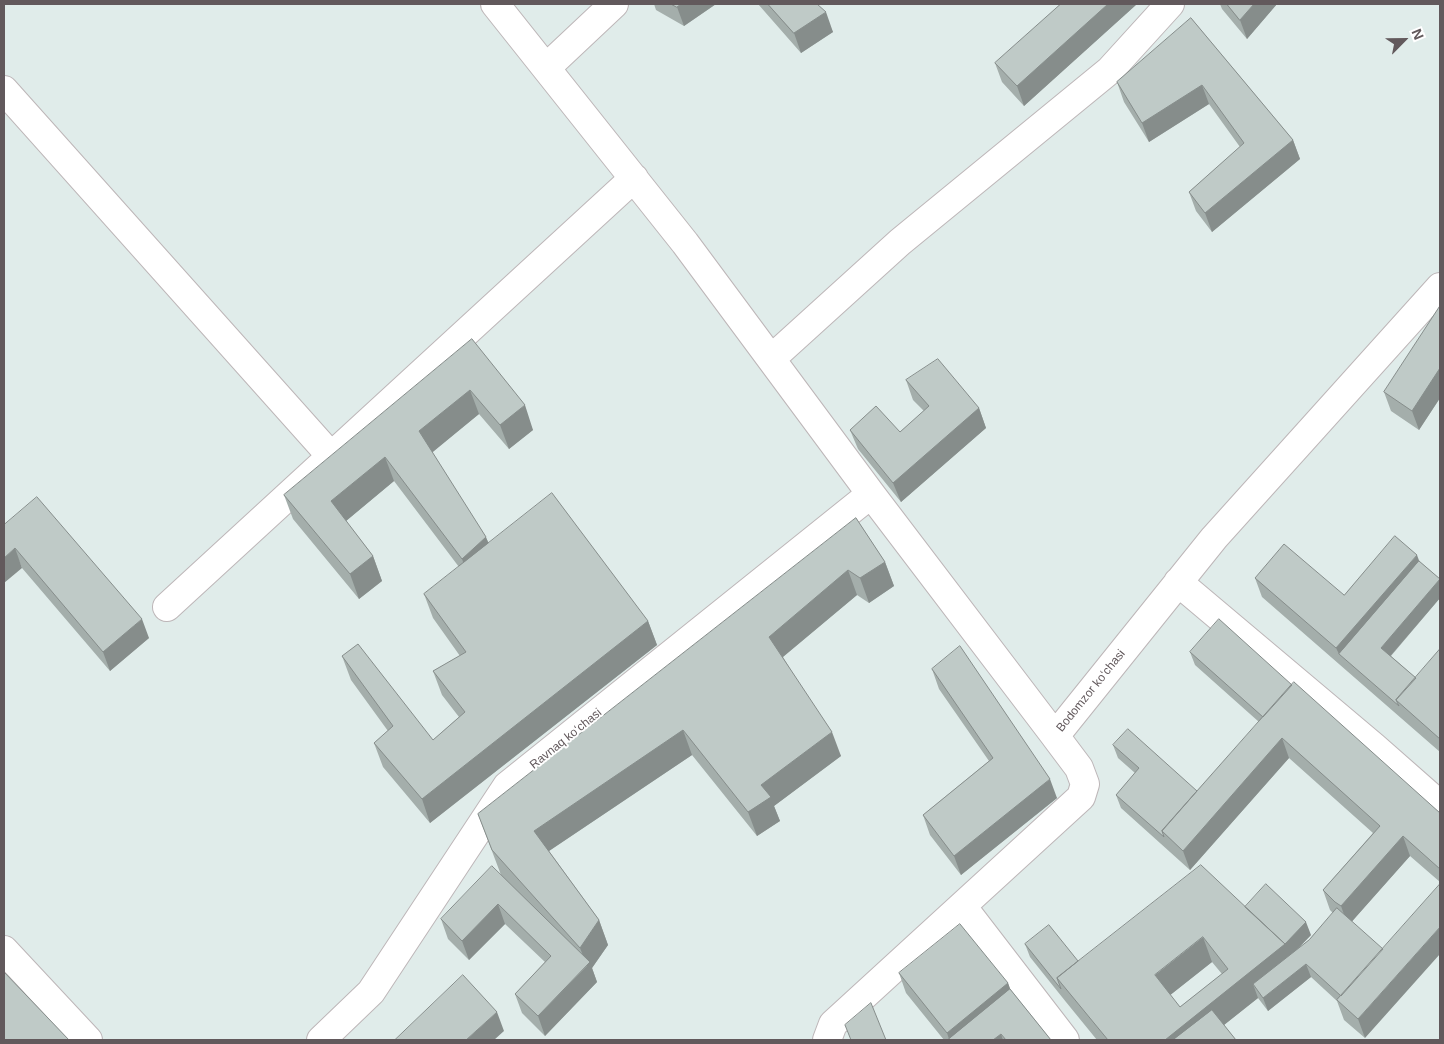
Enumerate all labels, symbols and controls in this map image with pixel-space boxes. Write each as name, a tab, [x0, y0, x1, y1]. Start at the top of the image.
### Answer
north arrow	[1379, 15, 1429, 65]
text: N	[1408, 26, 1427, 42]
street label: Bodomzor koʻchasi	[1054, 647, 1128, 735]
street label: Ravnaq koʻchasi	[527, 706, 605, 772]

